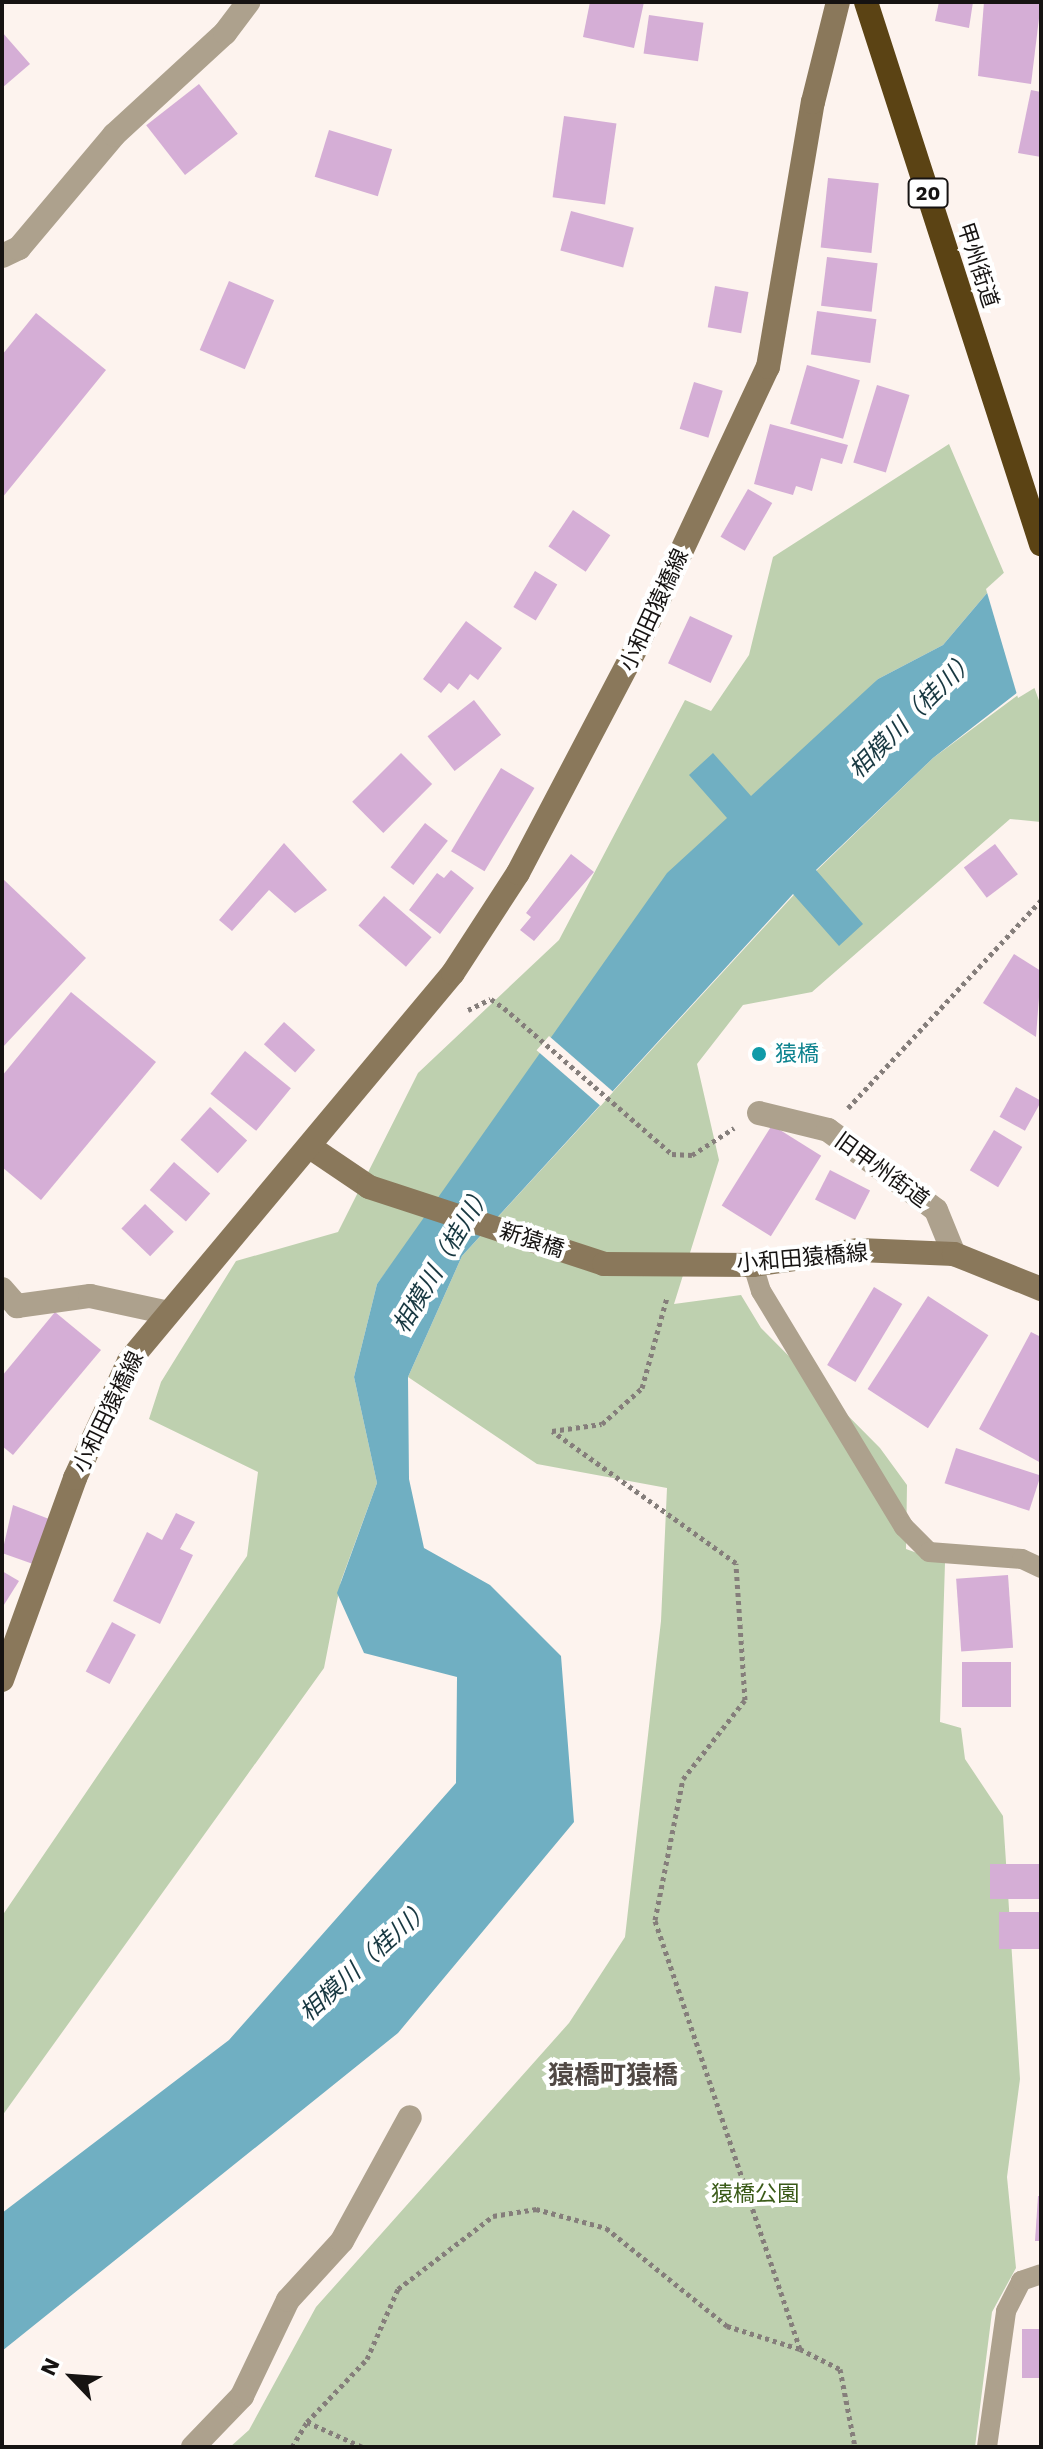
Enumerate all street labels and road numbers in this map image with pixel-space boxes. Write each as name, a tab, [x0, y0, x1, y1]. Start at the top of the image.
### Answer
road number: 20	[906, 177, 950, 209]
street label: 甲州街道	[952, 219, 1004, 311]
street label: 小和田猿橋線	[614, 545, 694, 675]
street label: 旧甲州街道	[830, 1127, 934, 1213]
street label: 新猿橋	[497, 1217, 567, 1263]
street label: 小和田猿橋線	[735, 1239, 869, 1277]
street label: 小和田猿橋線	[67, 1347, 149, 1477]

